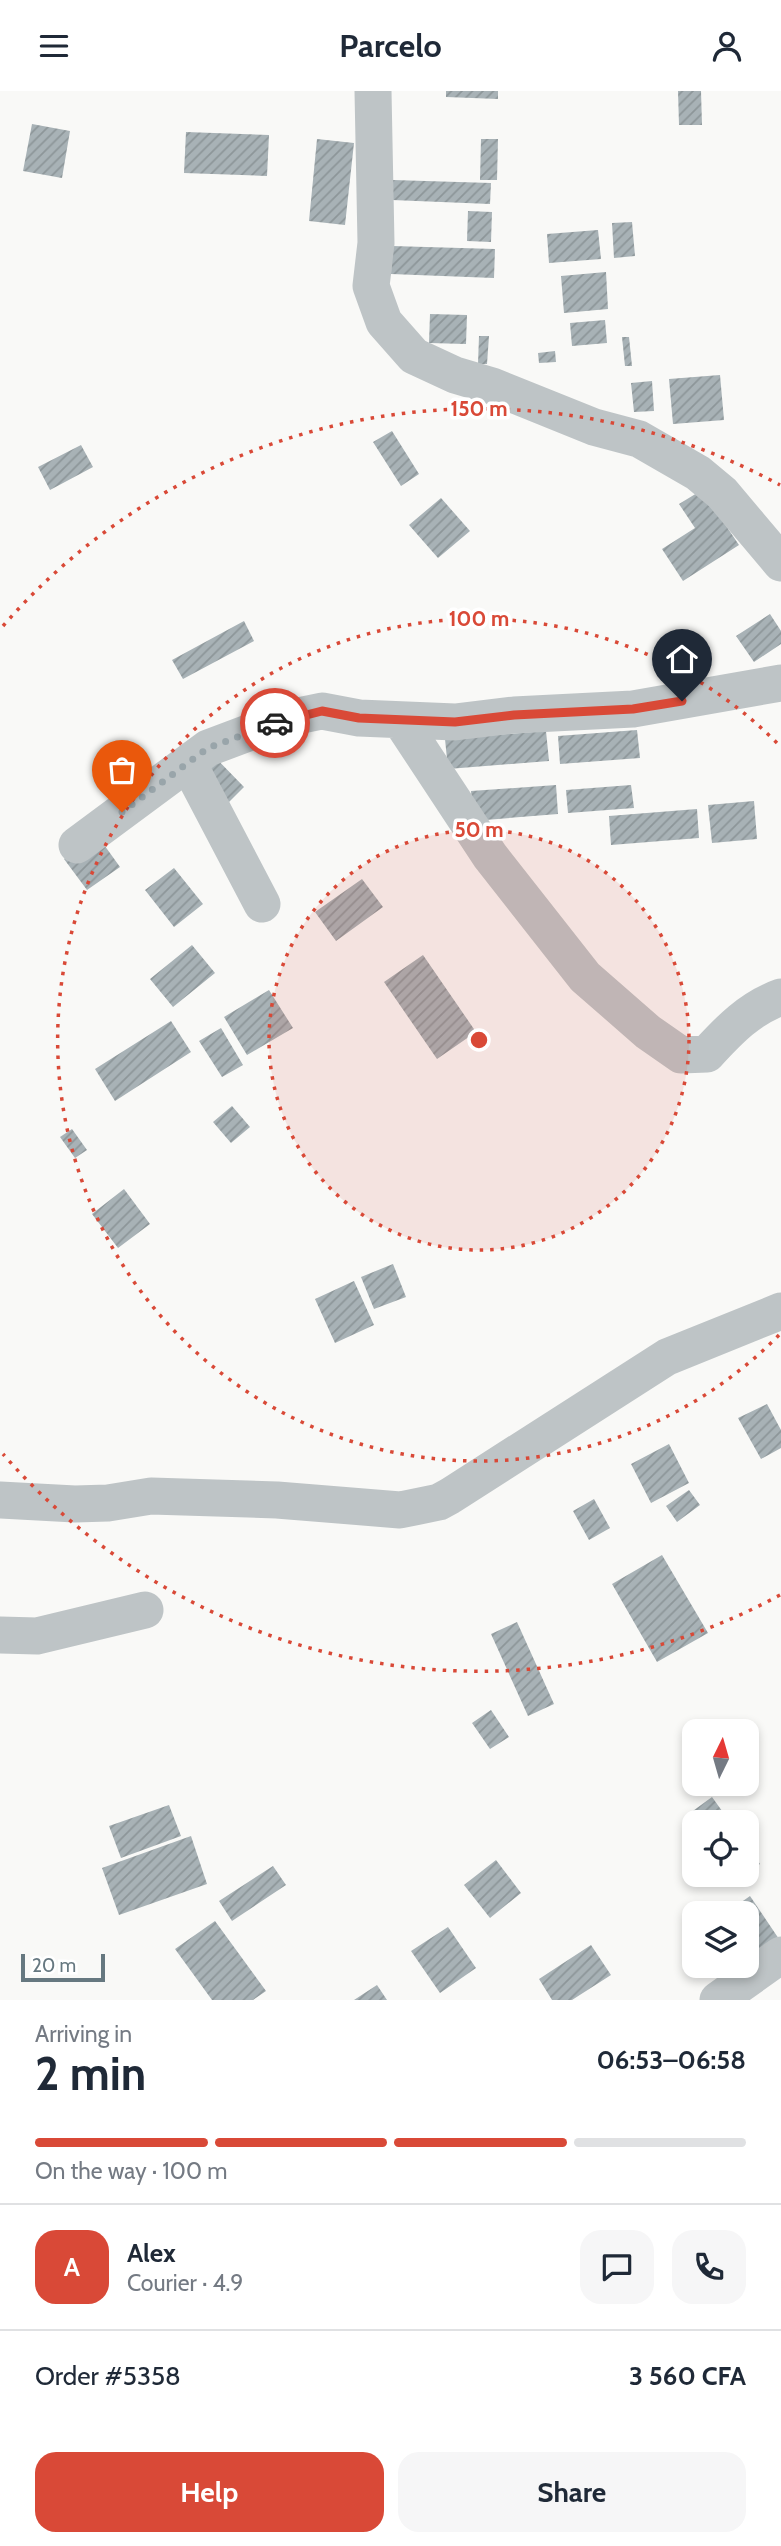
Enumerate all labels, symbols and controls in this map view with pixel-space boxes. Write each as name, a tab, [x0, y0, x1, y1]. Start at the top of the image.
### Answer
text: Parcelo	[339, 26, 442, 65]
icon: menu	[35, 27, 73, 65]
icon: person	[708, 27, 746, 65]
text: 150 m	[451, 396, 507, 421]
text: 100 m	[449, 606, 509, 631]
pin	[652, 629, 712, 701]
icon: home	[663, 640, 701, 678]
courier	[240, 688, 310, 758]
icon: car	[256, 704, 294, 742]
pin	[92, 740, 152, 812]
icon: bag	[103, 751, 141, 789]
text: 50 m	[454, 817, 504, 842]
centre of rings	[467, 1028, 491, 1052]
north arrow	[682, 1719, 760, 1795]
map controls	[682, 1719, 759, 1978]
button: locate	[682, 1810, 759, 1887]
button: layers	[682, 1901, 759, 1978]
scale bar	[21, 1951, 105, 1983]
text: 20 m	[32, 1954, 76, 1977]
text: Arriving in	[35, 2020, 132, 2048]
text: 06:53–06:58	[596, 2044, 746, 2076]
text: 2 min	[35, 2046, 146, 2102]
text: On the way · 100 m	[35, 2157, 227, 2185]
button: chat	[580, 2230, 654, 2304]
button: phone	[672, 2230, 746, 2304]
text: Alex	[127, 2237, 176, 2269]
text: A	[64, 2251, 80, 2283]
text: Courier · 4.9	[127, 2269, 243, 2297]
text: Order #5358	[35, 2360, 181, 2392]
text: 3 560 CFA	[629, 2360, 746, 2392]
button: Help	[35, 2452, 384, 2532]
button: Share	[398, 2452, 746, 2532]

